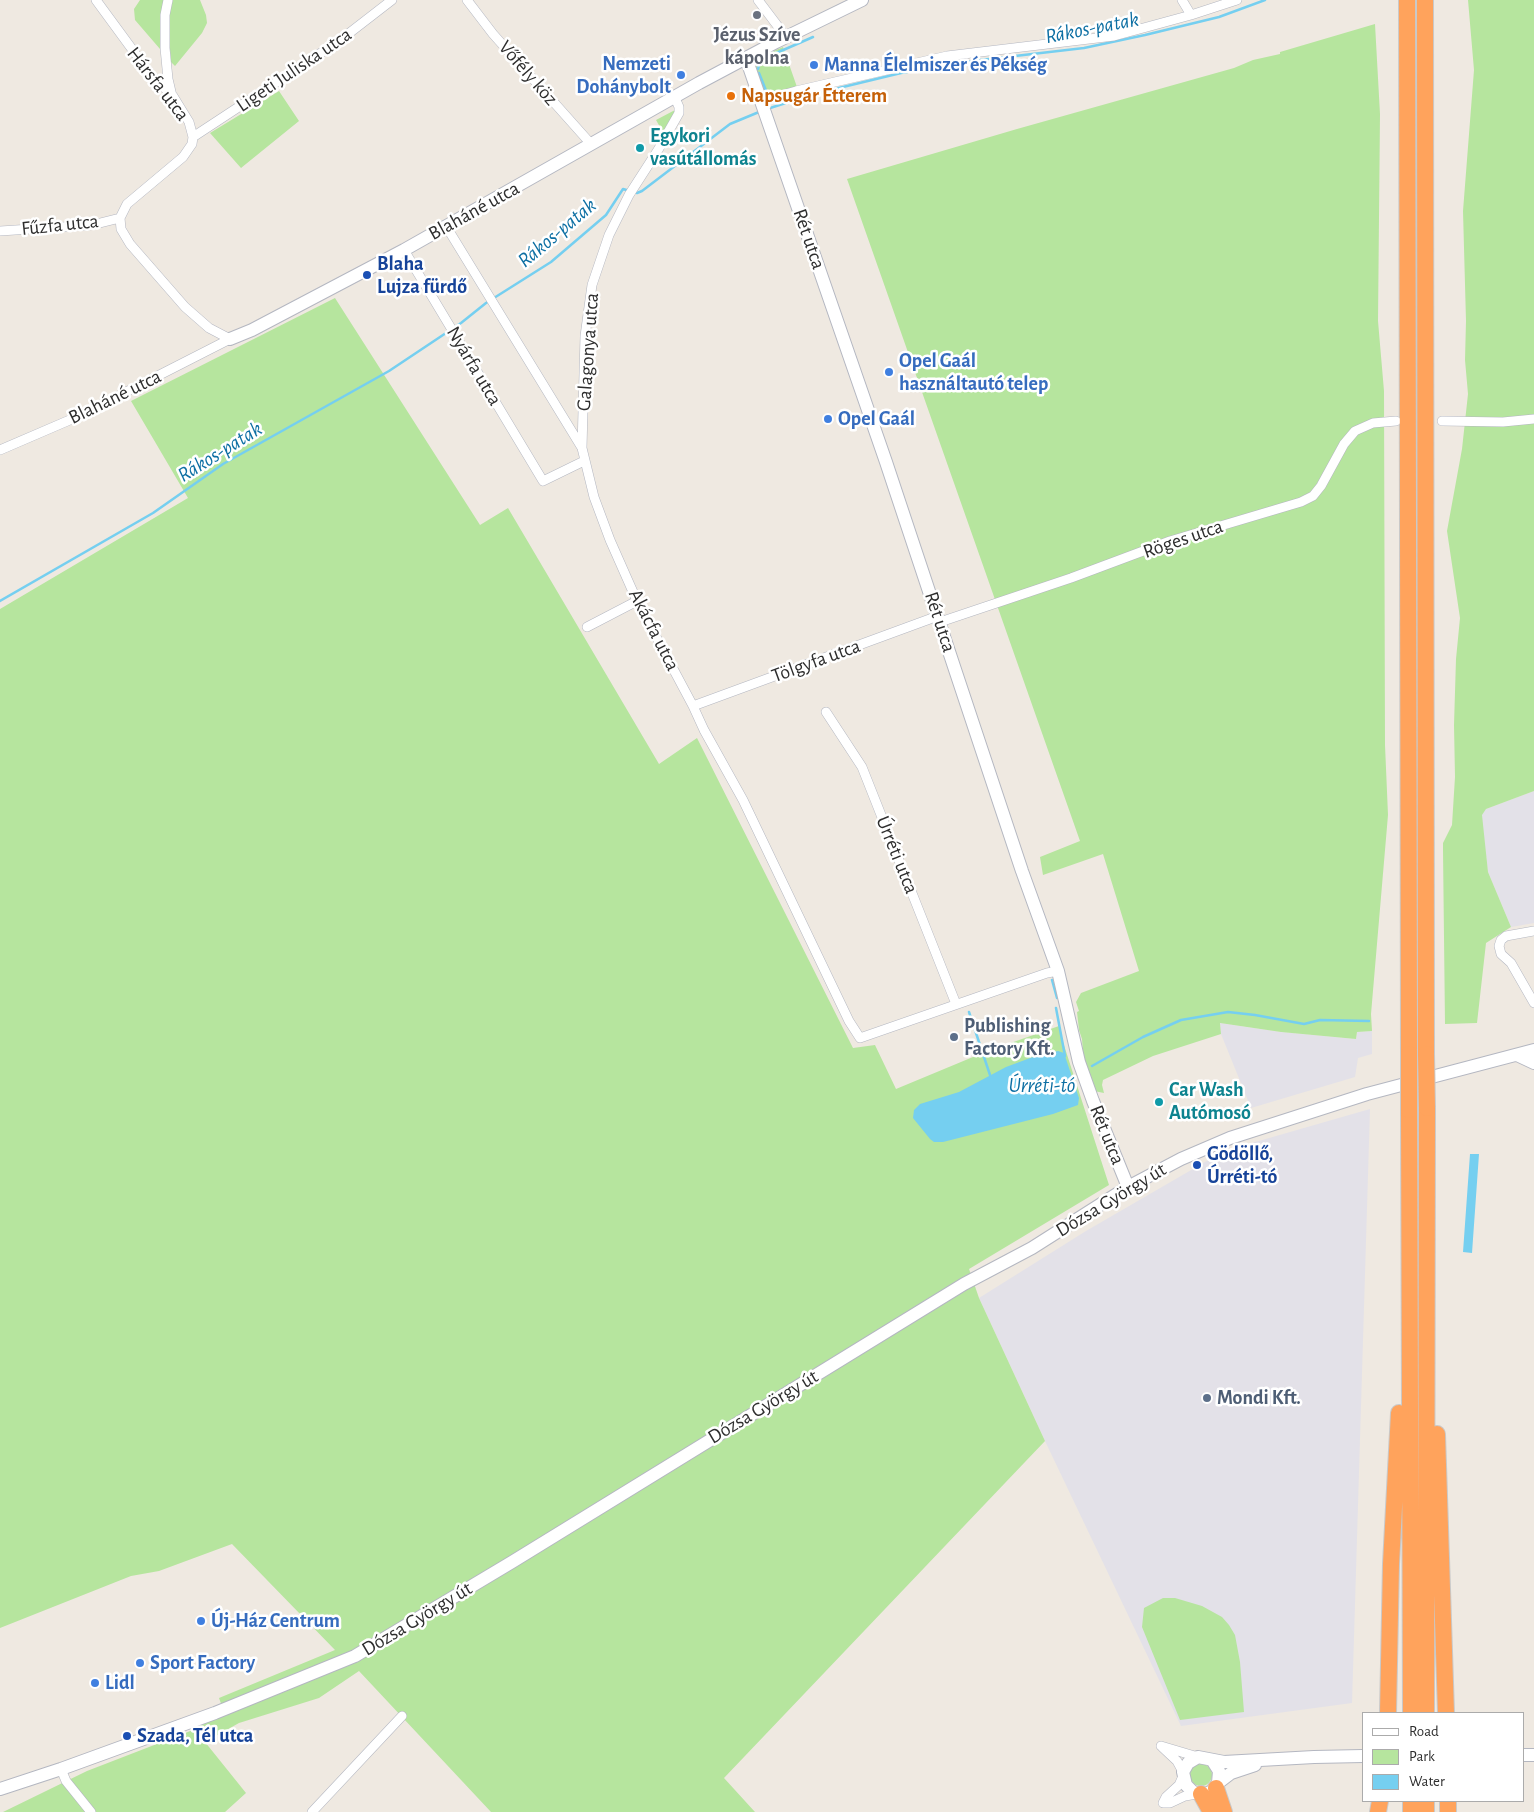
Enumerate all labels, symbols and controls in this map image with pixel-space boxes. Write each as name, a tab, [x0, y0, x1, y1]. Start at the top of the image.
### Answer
water label: Rákos-patak	[1043, 7, 1141, 49]
marker: Jézus Szíve kápolna	[751, 9, 763, 21]
street label: Ligeti Juliska utca	[232, 22, 356, 118]
place label: Jézus Szíve kápolna	[713, 23, 801, 70]
street label: Vőfély köz	[493, 36, 563, 110]
street label: Hársfa utca	[122, 42, 194, 126]
place label: Nemzeti Dohánybolt	[576, 52, 671, 99]
place label: Manna Élelmiszer és Pékség	[824, 53, 1047, 77]
marker: Manna Élelmiszer és Pékség	[808, 59, 820, 71]
marker: Nemzeti Dohánybolt	[675, 69, 687, 81]
place label: Napsugár Étterem	[741, 84, 887, 108]
marker: Napsugár Étterem	[725, 90, 737, 102]
place label: Egykori vasútállomás	[650, 124, 756, 171]
marker: Egykori vasútállomás	[634, 142, 646, 154]
street label: Blaháné utca	[424, 176, 524, 246]
water label: Rákos-patak	[513, 193, 601, 273]
street label: Rét utca	[788, 206, 830, 272]
street label: Fűzfa utca	[20, 209, 100, 241]
place label: Blaha Lujza fürdő	[377, 252, 467, 299]
marker: Blaha Lujza fürdő	[361, 269, 373, 281]
street label: Galagonya utca	[572, 292, 604, 412]
street label: Nyárfa utca	[441, 322, 507, 410]
place label: Opel Gaál használtautó telep	[899, 349, 1048, 396]
street label: Blaháné utca	[65, 364, 165, 430]
marker: Opel Gaál használtautó telep	[883, 366, 895, 378]
place label: Opel Gaál	[838, 407, 915, 431]
marker: Opel Gaál	[822, 413, 834, 425]
water label: Rákos-patak	[173, 416, 267, 488]
street label: Röges utca	[1140, 514, 1226, 564]
street label: Akácfa utca	[623, 585, 685, 675]
street label: Rét utca	[919, 589, 961, 655]
street label: Tölgyfa utca	[768, 634, 864, 688]
street label: Úrréti utca	[871, 813, 923, 897]
place label: Publishing Factory Kft.	[964, 1014, 1055, 1061]
marker: Publishing Factory Kft.	[948, 1031, 960, 1043]
water label: Úrréti-tó	[1009, 1073, 1075, 1099]
place label: Car Wash Autómosó	[1169, 1078, 1251, 1125]
marker: Car Wash Autómosó	[1153, 1096, 1165, 1108]
street label: Rét utca	[1084, 1102, 1130, 1168]
place label: Gödöllő, Úrréti-tó	[1207, 1142, 1277, 1189]
street label: Dózsa György út	[1051, 1158, 1171, 1242]
marker: Gödöllő, Úrréti-tó	[1191, 1159, 1203, 1171]
street label: Dózsa György út	[703, 1365, 823, 1449]
place label: Mondi Kft.	[1217, 1386, 1301, 1410]
marker: Mondi Kft.	[1201, 1392, 1213, 1404]
street label: Dózsa György út	[357, 1577, 477, 1661]
place label: Új-Ház Centrum	[211, 1609, 340, 1633]
marker: Új-Ház Centrum	[195, 1615, 207, 1627]
place label: Sport Factory	[150, 1651, 255, 1675]
marker: Sport Factory	[134, 1657, 146, 1669]
place label: Lidl	[105, 1671, 135, 1695]
marker: Lidl	[89, 1677, 101, 1689]
legend	[1362, 1712, 1524, 1802]
place label: Szada, Tél utca	[137, 1724, 253, 1748]
text: Road	[1409, 1724, 1439, 1739]
marker: Szada, Tél utca	[121, 1730, 133, 1742]
text: Park	[1409, 1749, 1435, 1764]
text: Water	[1409, 1774, 1445, 1789]

